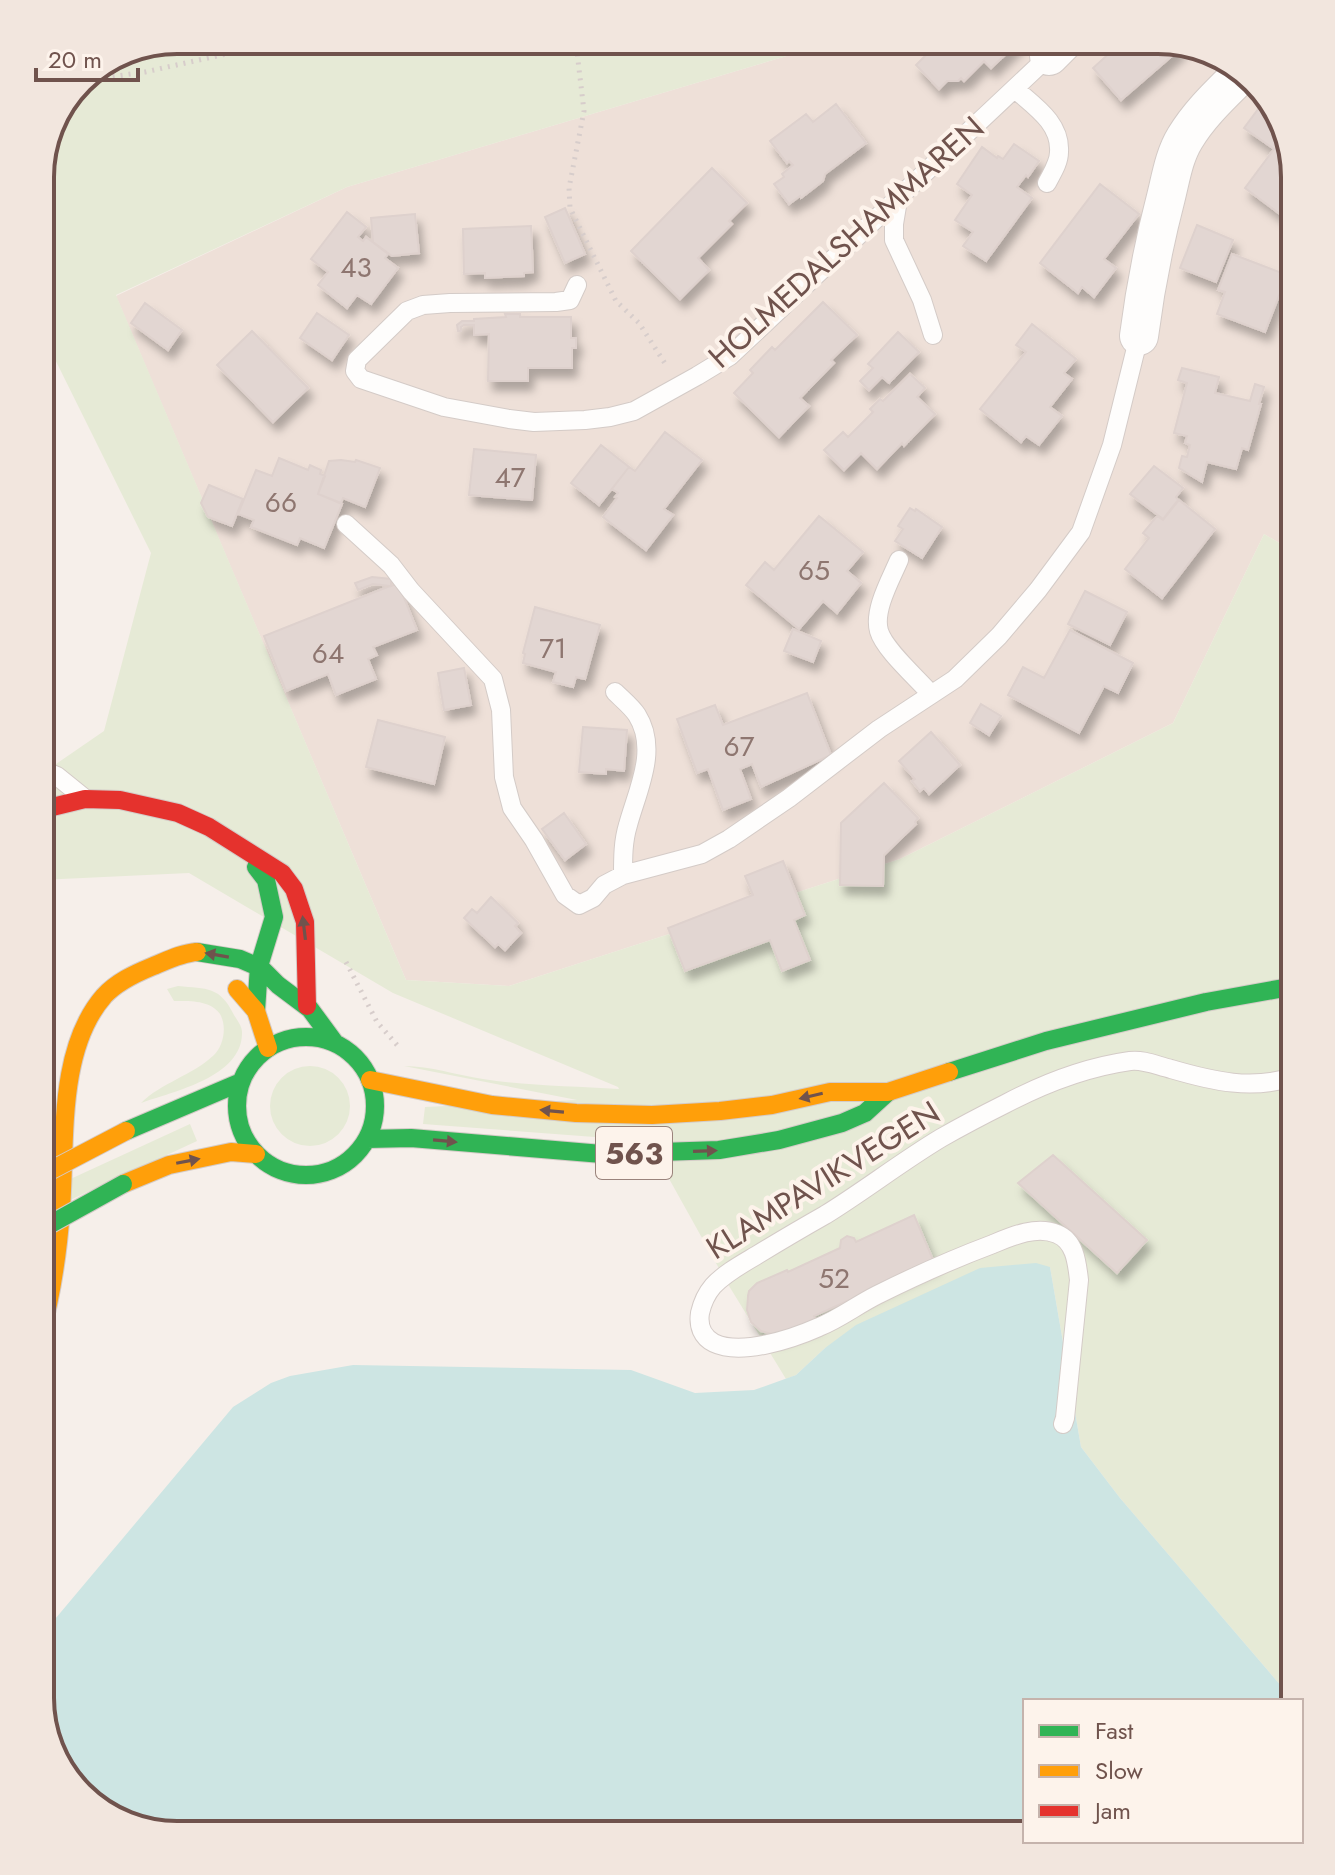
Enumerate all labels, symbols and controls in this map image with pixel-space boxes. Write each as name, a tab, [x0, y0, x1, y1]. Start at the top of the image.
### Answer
scale bar	[36, 32, 138, 82]
text: 20 m	[48, 42, 102, 77]
street label: HOLMEDALSHAMMAREN	[698, 105, 994, 379]
house number: 43	[340, 247, 372, 288]
house number: 47	[494, 457, 526, 498]
house number: 66	[265, 482, 297, 523]
house number: 65	[798, 550, 830, 591]
house number: 71	[539, 628, 567, 669]
house number: 64	[312, 633, 344, 674]
house number: 67	[724, 726, 755, 767]
one-way arrow	[297, 915, 310, 940]
one-way arrow	[204, 948, 229, 960]
street label: KLAMPAVIKVEGEN	[697, 1090, 949, 1270]
one-way arrow	[798, 1090, 823, 1103]
one-way arrow	[540, 1104, 565, 1117]
road number: 563	[596, 1127, 672, 1179]
one-way arrow	[433, 1135, 458, 1148]
one-way arrow	[693, 1144, 718, 1157]
one-way arrow	[176, 1154, 201, 1167]
house number: 52	[818, 1258, 850, 1299]
legend	[1023, 1699, 1303, 1843]
text: Fast	[1095, 1713, 1133, 1748]
text: Slow	[1095, 1753, 1143, 1788]
text: Jam	[1092, 1793, 1131, 1828]

